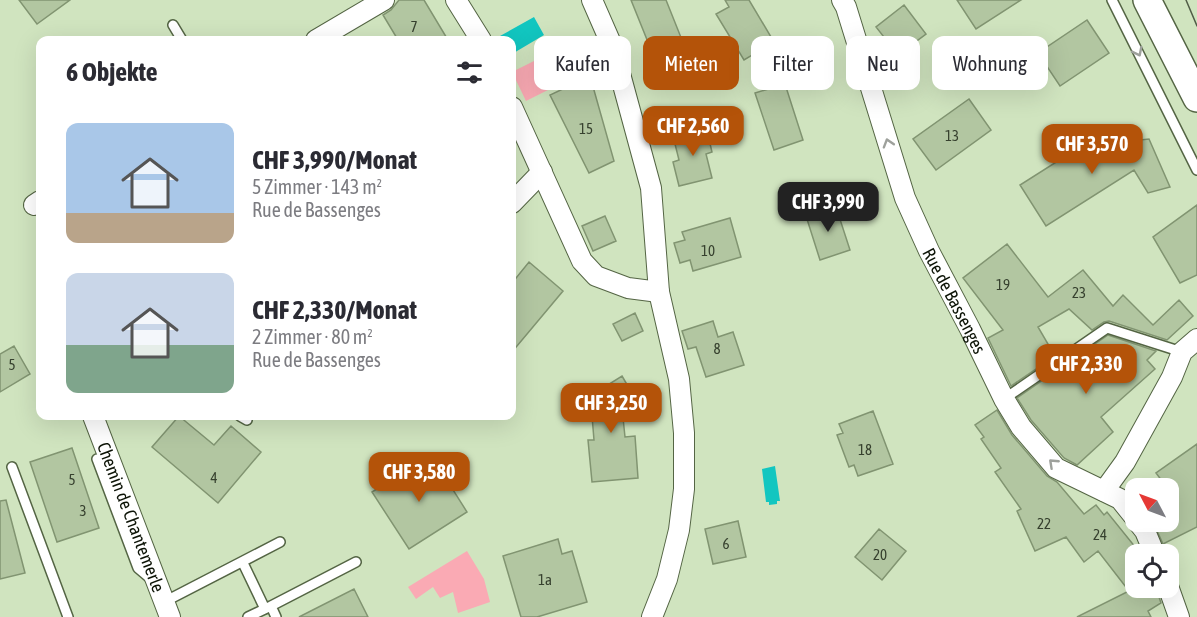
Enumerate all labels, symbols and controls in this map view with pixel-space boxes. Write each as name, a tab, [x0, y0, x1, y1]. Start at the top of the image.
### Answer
house number: 7	[410, 18, 418, 35]
chip: Kaufen	[534, 36, 631, 90]
chip: Mieten	[643, 36, 739, 90]
chip: Filter	[751, 36, 834, 90]
chip: Neu	[846, 36, 920, 90]
chip: Wohnung	[932, 36, 1048, 90]
one-way arrow	[1131, 46, 1142, 57]
icon: filters	[453, 56, 486, 89]
text: 6 Objekte	[66, 57, 158, 87]
pin: CHF 2,560	[624, 106, 762, 157]
text: CHF 2,560	[657, 114, 729, 137]
house number: 15	[579, 120, 593, 137]
pin: CHF 3,570	[1023, 124, 1161, 175]
house number: 13	[945, 127, 959, 144]
text: CHF 3,570	[1056, 132, 1128, 155]
one-way arrow	[883, 138, 895, 149]
text: CHF 3,990/Monat	[252, 145, 417, 175]
icon: home	[114, 147, 186, 219]
text: 5 Zimmer · 143 m²	[252, 175, 382, 198]
pin: CHF 3,990	[759, 182, 897, 233]
text: CHF 3,990	[792, 190, 864, 213]
text: Rue de Bassenges	[252, 198, 381, 221]
house number: 10	[701, 242, 715, 259]
street label: Rue de Bassenges	[919, 244, 991, 357]
house number: 19	[996, 276, 1010, 293]
house number: 23	[1072, 284, 1086, 301]
text: CHF 2,330/Monat	[252, 295, 417, 325]
icon: home	[114, 297, 186, 369]
text: 2 Zimmer · 80 m²	[252, 325, 373, 348]
house number: 8	[713, 340, 721, 357]
pin: CHF 2,330	[1017, 344, 1155, 395]
text: Rue de Bassenges	[252, 348, 381, 371]
text: CHF 2,330	[1050, 352, 1122, 375]
house number: 5	[8, 356, 16, 373]
pin: CHF 3,250	[542, 383, 680, 434]
text: CHF 3,250	[575, 391, 647, 414]
street label: Chemin de Chantemerle	[93, 439, 170, 595]
house number: 18	[858, 441, 872, 458]
pin: CHF 3,580	[350, 452, 488, 503]
one-way arrow	[1050, 459, 1060, 470]
text: CHF 3,580	[383, 460, 455, 483]
house number: 4	[210, 469, 218, 486]
house number: 5	[68, 471, 76, 488]
north arrow	[1125, 478, 1179, 532]
map controls	[1125, 478, 1179, 598]
house number: 3	[79, 502, 87, 519]
house number: 22	[1037, 515, 1051, 532]
house number: 24	[1093, 526, 1107, 543]
house number: 6	[722, 535, 730, 552]
button: locate	[1125, 544, 1179, 598]
house number: 20	[873, 546, 887, 563]
house number: 1a	[538, 571, 552, 588]

